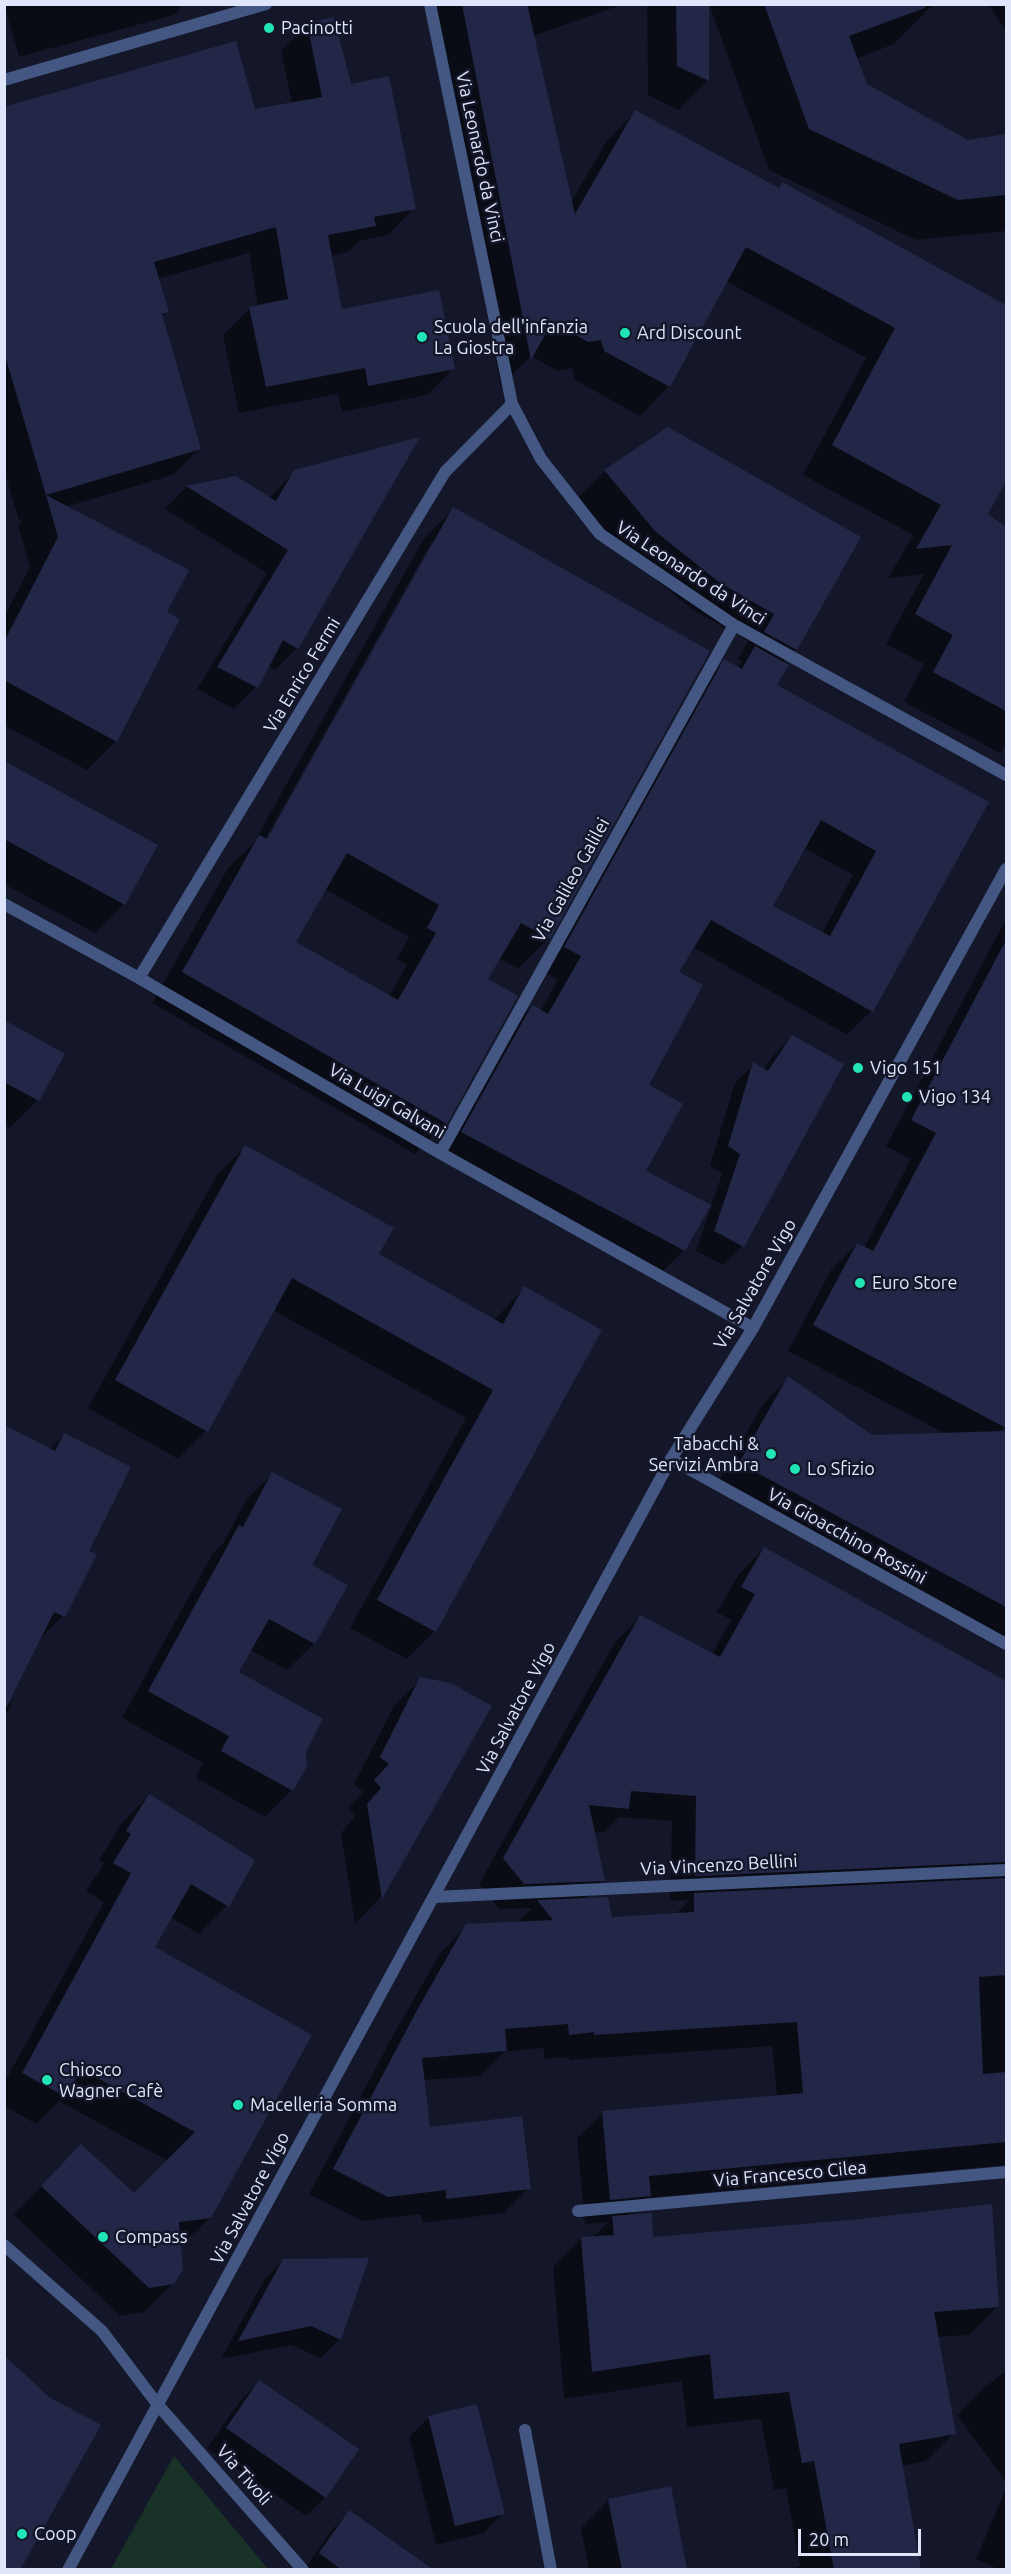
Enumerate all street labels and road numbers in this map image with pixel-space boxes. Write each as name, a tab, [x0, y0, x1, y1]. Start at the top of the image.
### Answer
street label: Via Leonardo da Vinci	[451, 70, 509, 244]
street label: Via Leonardo da Vinci	[612, 517, 770, 629]
street label: Via Enrico Fermi	[259, 614, 345, 736]
street label: Via Galileo Galilei	[528, 814, 614, 946]
street label: Via Luigi Galvani	[325, 1059, 449, 1143]
street label: Via Salvatore Vigo	[709, 1215, 801, 1353]
street label: Via Gioacchino Rossini	[764, 1483, 930, 1589]
street label: Via Salvatore Vigo	[472, 1638, 560, 1778]
street label: Via Vincenzo Bellini	[640, 1850, 798, 1880]
street label: Via Salvatore Vigo	[206, 2128, 294, 2268]
street label: Via Francesco Cilea	[713, 2157, 867, 2191]
street label: Via Tivoli	[212, 2440, 276, 2510]

